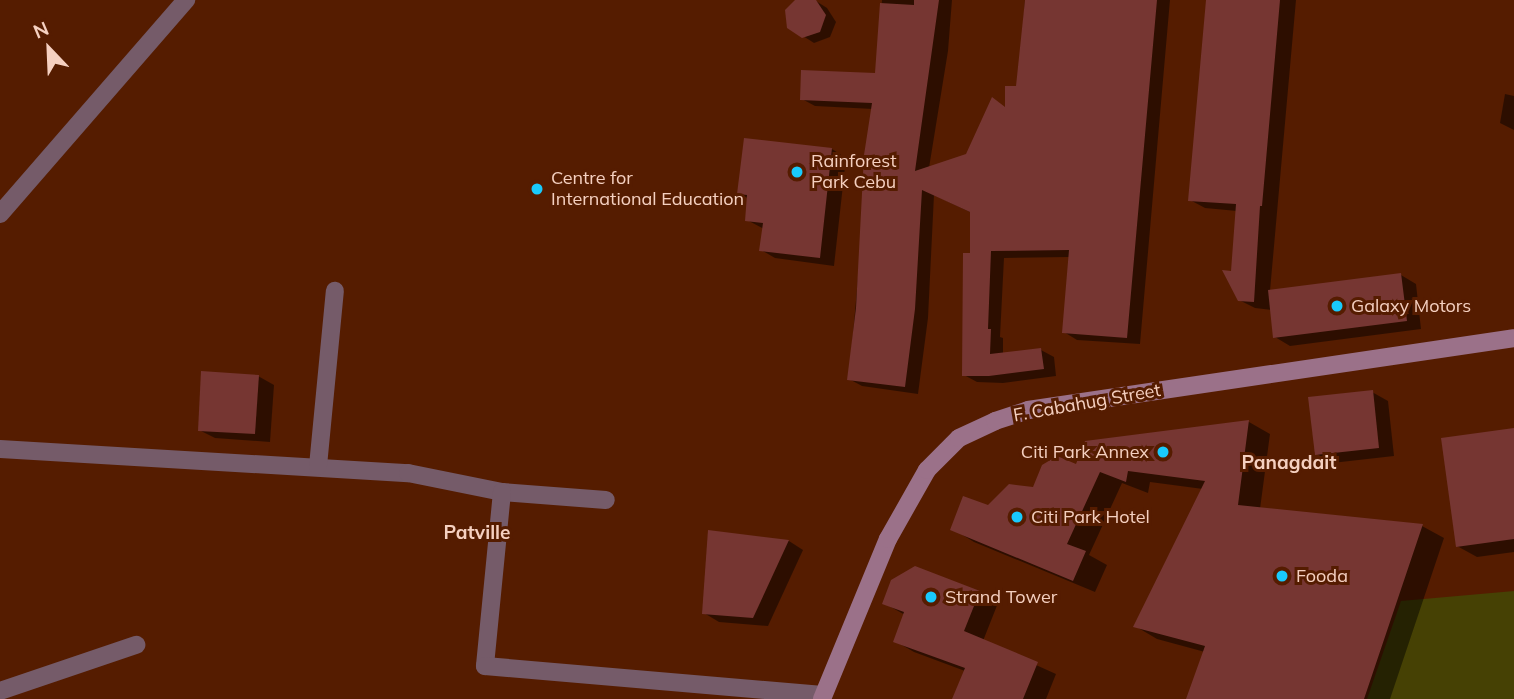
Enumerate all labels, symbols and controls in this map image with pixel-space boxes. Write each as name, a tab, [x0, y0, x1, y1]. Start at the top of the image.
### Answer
north arrow	[14, 14, 84, 84]
text: N	[29, 16, 52, 44]
place label: Rainforest Park Cebu	[811, 151, 897, 194]
marker: Rainforest Park Cebu	[789, 164, 805, 180]
place label: Centre for International Education	[551, 168, 744, 210]
marker: Centre for International Education	[529, 181, 545, 197]
place label: Galaxy Motors	[1351, 295, 1471, 317]
marker: Galaxy Motors	[1329, 298, 1345, 314]
street label: F. Cabahug Street	[1012, 379, 1162, 427]
place label: Citi Park Annex	[1021, 441, 1149, 463]
marker: Citi Park Annex	[1155, 444, 1171, 460]
district label: Panagdait	[1242, 452, 1336, 474]
place label: Citi Park Hotel	[1031, 506, 1150, 528]
marker: Citi Park Hotel	[1009, 509, 1025, 525]
district label: Patville	[444, 522, 510, 544]
place label: Fooda	[1296, 565, 1348, 587]
marker: Fooda	[1274, 568, 1290, 584]
place label: Strand Tower	[945, 586, 1057, 608]
marker: Strand Tower	[923, 589, 939, 605]

